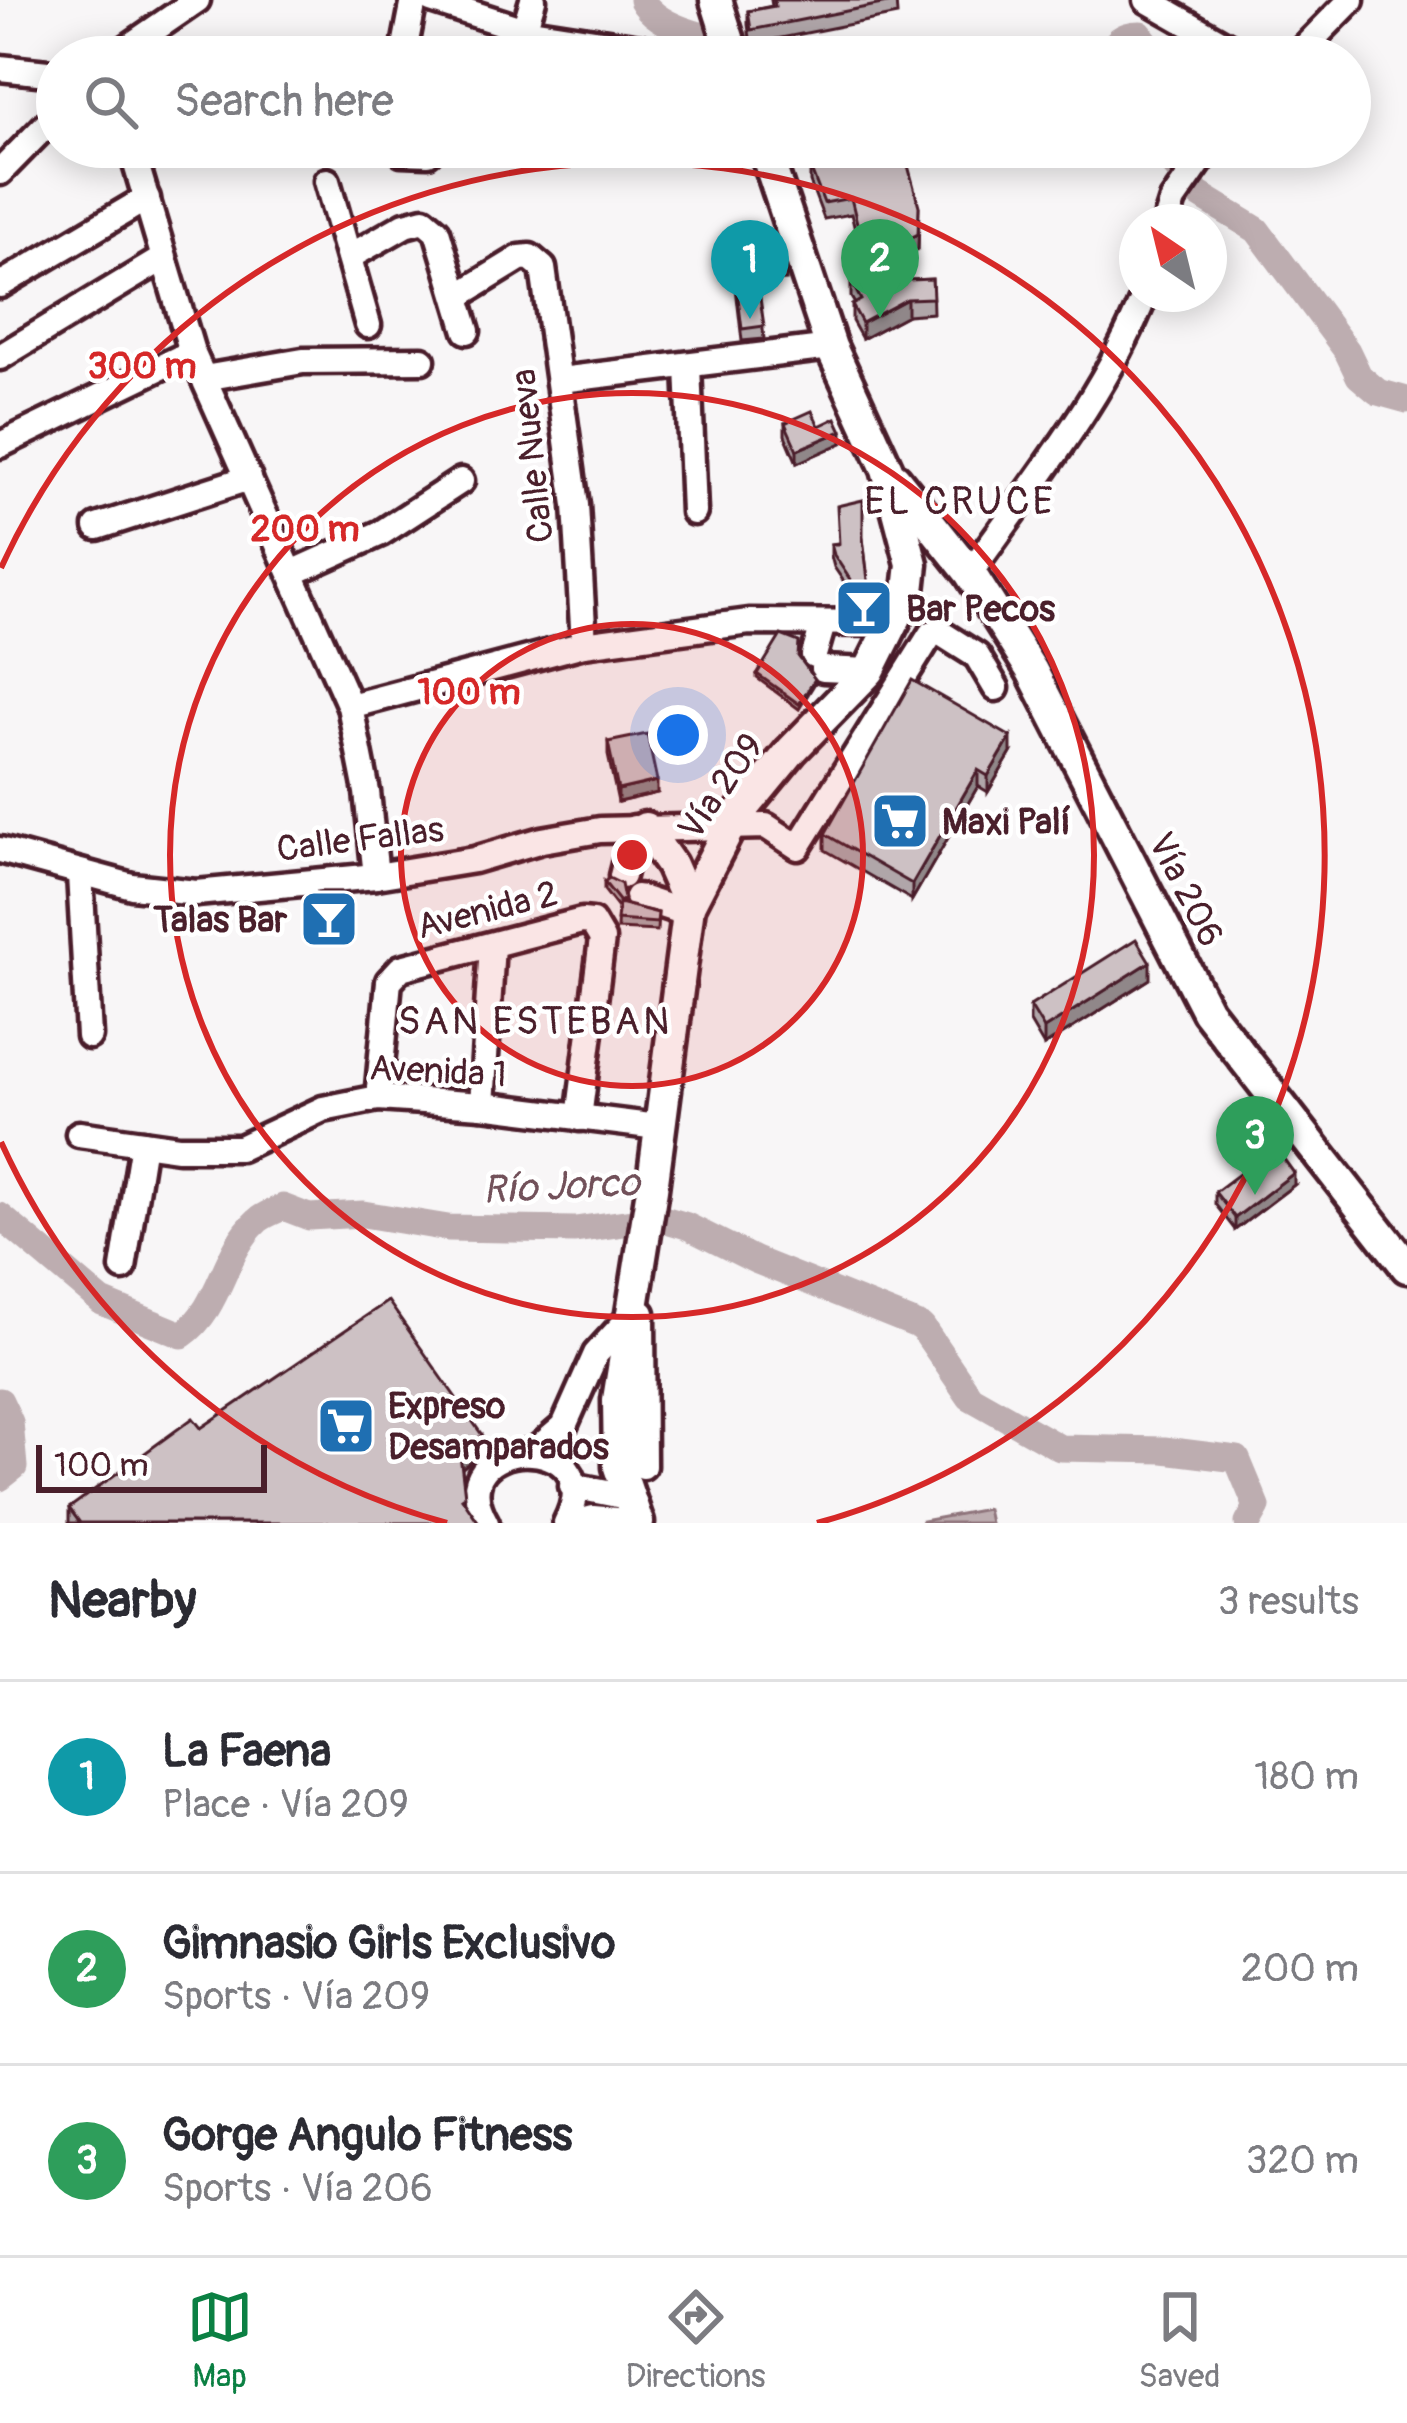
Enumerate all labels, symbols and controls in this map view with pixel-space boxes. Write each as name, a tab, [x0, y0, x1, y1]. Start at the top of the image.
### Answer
search box	[36, 36, 1371, 168]
icon: search	[78, 69, 144, 135]
text: Search here	[174, 74, 394, 130]
north arrow	[1119, 204, 1227, 312]
pin: 2	[841, 219, 919, 318]
pin: 1	[711, 220, 789, 319]
text: 300 m	[87, 344, 197, 389]
street label: Calle Nueva	[501, 367, 564, 545]
district label: EL CRUCE	[864, 477, 1056, 526]
text: 200 m	[250, 507, 360, 552]
bar icon: Bar Pecos	[833, 577, 895, 639]
place label: Bar Pecos	[906, 587, 1056, 632]
text: 100 m	[417, 670, 521, 715]
your location	[648, 705, 708, 765]
street label: Vía 209	[669, 725, 774, 849]
supermarket icon: Maxi Palí	[869, 790, 931, 852]
place label: Maxi Palí	[942, 800, 1071, 845]
street label: Calle Fallas	[274, 807, 446, 872]
street label: Vía 206	[1138, 825, 1233, 954]
centre of rings	[611, 834, 653, 876]
street label: Avenida 2	[412, 871, 562, 950]
bar icon: Talas Bar	[298, 888, 360, 950]
place label: Talas Bar	[153, 898, 288, 943]
district label: SAN ESTEBAN	[398, 997, 672, 1046]
street label: Avenida 1	[368, 1045, 508, 1098]
pin: 3	[1216, 1096, 1294, 1195]
water label: Río Jorco	[481, 1158, 644, 1215]
place label: Expreso Desamparados	[388, 1384, 610, 1470]
supermarket icon: Expreso Desamparados	[315, 1395, 377, 1457]
scale bar	[36, 1439, 267, 1492]
text: 100 m	[54, 1445, 148, 1486]
text: Nearby	[48, 1569, 196, 1633]
text: 3 results	[1218, 1577, 1359, 1626]
text: La Faena	[162, 1724, 331, 1780]
text: 1	[79, 1752, 95, 1801]
text: 180 m	[1254, 1752, 1359, 1801]
text: Place · Vía 209	[162, 1780, 409, 1829]
text: Gimnasio Girls Exclusivo	[162, 1916, 615, 1972]
text: 2	[76, 1944, 98, 1993]
text: 200 m	[1241, 1944, 1359, 1993]
text: Sports · Vía 209	[162, 1972, 430, 2021]
text: Gorge Angulo Fitness	[162, 2108, 572, 2164]
text: 3	[76, 2136, 98, 2185]
text: 320 m	[1246, 2136, 1359, 2185]
text: Sports · Vía 206	[162, 2164, 433, 2213]
tab: Map	[187, 2284, 253, 2397]
tab: Directions	[626, 2284, 766, 2397]
tab: Saved	[1139, 2284, 1220, 2397]

